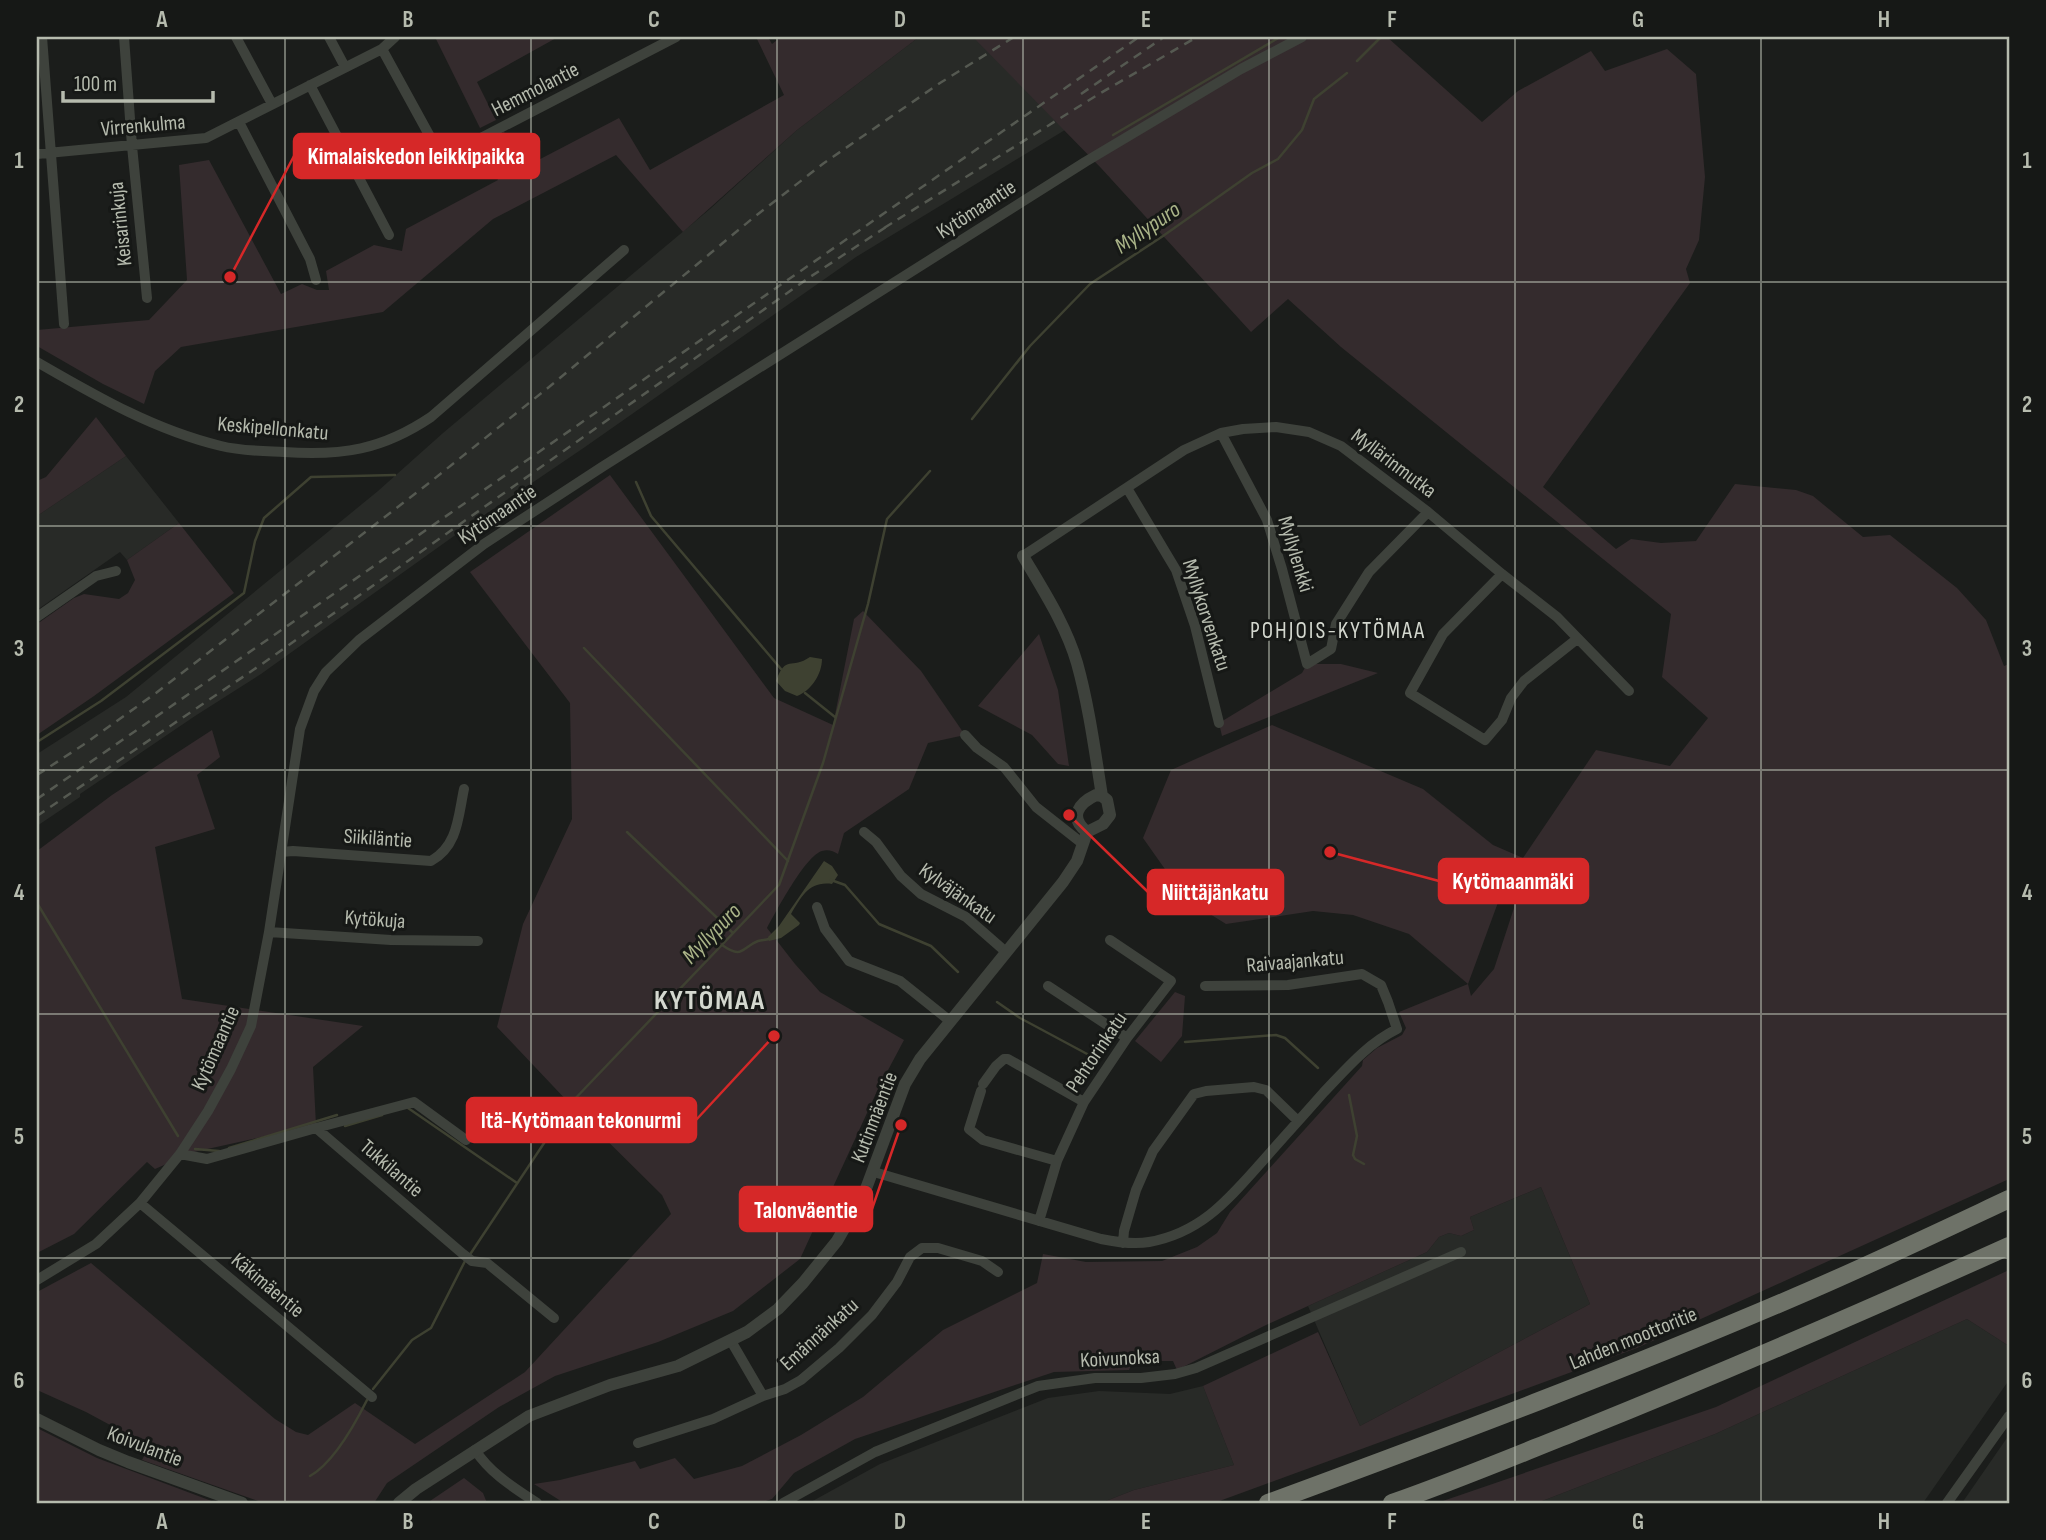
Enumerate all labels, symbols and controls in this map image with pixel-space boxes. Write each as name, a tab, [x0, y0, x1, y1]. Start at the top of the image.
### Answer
text: A	[156, 6, 169, 34]
text: B	[403, 6, 414, 34]
text: C	[648, 6, 660, 34]
text: D	[894, 6, 906, 34]
text: E	[1141, 6, 1151, 34]
text: F	[1387, 6, 1397, 34]
text: G	[1632, 6, 1644, 34]
text: H	[1878, 6, 1890, 34]
street label: Hemmolantie	[487, 57, 583, 122]
scale bar	[63, 60, 214, 104]
text: 100 m	[74, 72, 117, 97]
street label: Virrenkulma	[100, 109, 186, 142]
callout: Kimalaiskedon leikkipaikka	[294, 134, 539, 178]
text: Kimalaiskedon leikkipaikka	[307, 143, 525, 171]
text: 1	[14, 147, 24, 175]
text: 1	[2022, 147, 2032, 175]
street label: Kytömaantie	[932, 174, 1021, 244]
street label: Keisarinkuja	[104, 181, 137, 267]
water label: Myllypuro	[1109, 195, 1186, 260]
text: 2	[14, 391, 24, 419]
text: 2	[2022, 391, 2032, 419]
street label: Keskipellonkatu	[217, 411, 329, 446]
street label: Myllärinmutka	[1346, 423, 1441, 504]
street label: Kytömaantie	[453, 479, 541, 550]
street label: Myllylenkki	[1272, 513, 1319, 595]
street label: Myllykorvenkatu	[1177, 556, 1236, 674]
district label: POHJOIS-KYTÖMAA	[1250, 617, 1426, 645]
text: 3	[14, 635, 24, 663]
text: 3	[2022, 635, 2032, 663]
street label: Siikiläntie	[343, 824, 413, 853]
street label: Kylväjänkatu	[914, 858, 1001, 929]
callout: Kytömaanmäki	[1439, 859, 1588, 903]
text: Kytömaanmäki	[1452, 868, 1574, 896]
callout: Niittäjänkatu	[1148, 870, 1283, 914]
text: 4	[14, 879, 25, 907]
text: Niittäjänkatu	[1161, 879, 1269, 907]
text: 4	[2022, 879, 2033, 907]
water label: Myllypuro	[676, 897, 748, 970]
street label: Kytökuja	[344, 905, 406, 934]
street label: Raivaajankatu	[1245, 945, 1345, 978]
district label: KYTÖMAA	[654, 984, 766, 1017]
street label: Kytömaantie	[186, 1002, 245, 1094]
street label: Pehtorinkatu	[1060, 1007, 1132, 1097]
street label: Kutinmäentie	[846, 1068, 903, 1166]
callout: Itä-Kytömaan tekonurmi	[467, 1098, 696, 1142]
text: Itä-Kytömaan tekonurmi	[481, 1107, 681, 1135]
text: 5	[14, 1123, 24, 1151]
text: 5	[2022, 1123, 2032, 1151]
street label: Tukkilantie	[355, 1134, 428, 1203]
callout: Talonväentie	[740, 1187, 872, 1231]
text: Talonväentie	[754, 1197, 858, 1225]
street label: Käkimäentie	[226, 1248, 309, 1323]
street label: Emännänkatu	[775, 1293, 864, 1376]
street label: Lahden moottoritie	[1566, 1302, 1701, 1375]
street label: Koivunoksa	[1080, 1344, 1160, 1373]
text: 6	[14, 1367, 24, 1395]
text: 6	[2022, 1367, 2032, 1395]
street label: Koivulantie	[104, 1421, 186, 1472]
text: A	[156, 1508, 169, 1536]
text: B	[403, 1508, 414, 1536]
text: C	[648, 1508, 660, 1536]
text: D	[894, 1508, 906, 1536]
text: E	[1141, 1508, 1151, 1536]
text: F	[1387, 1508, 1397, 1536]
text: G	[1632, 1508, 1644, 1536]
text: H	[1878, 1508, 1890, 1536]

